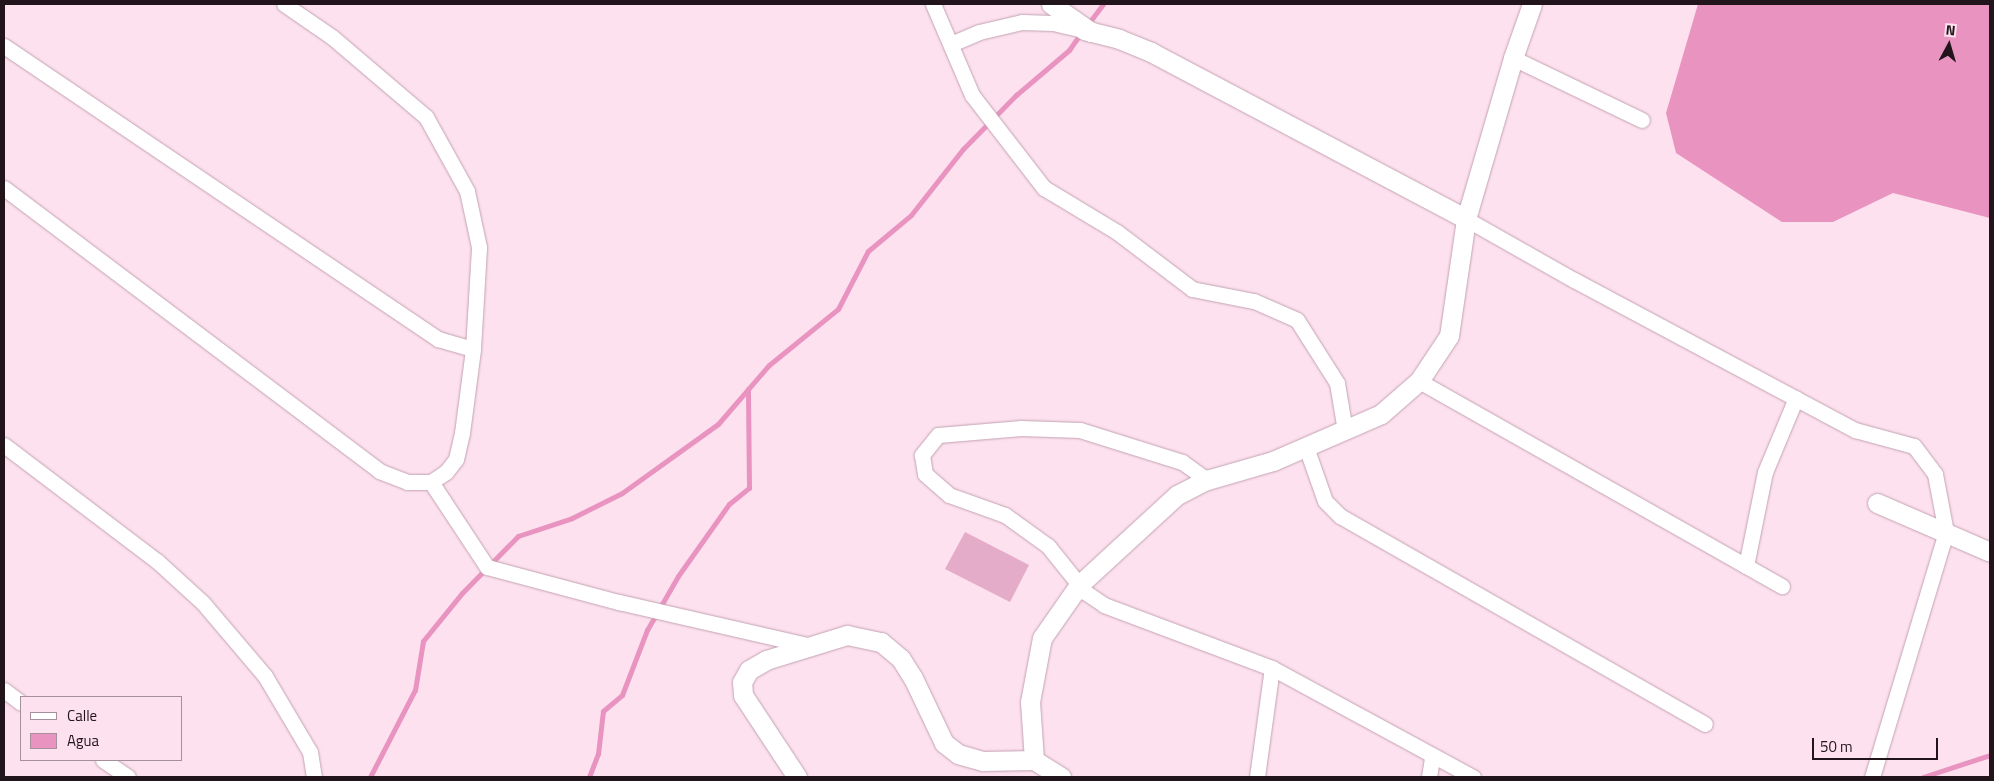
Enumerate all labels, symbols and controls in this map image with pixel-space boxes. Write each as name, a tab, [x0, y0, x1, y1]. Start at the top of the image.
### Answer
text: N	[1945, 19, 1957, 41]
north arrow	[1924, 20, 1974, 70]
legend	[20, 696, 182, 761]
text: Calle	[67, 704, 97, 727]
scale bar	[1814, 728, 1940, 760]
text: Agua	[67, 729, 99, 752]
text: 50 m	[1820, 735, 1853, 758]

